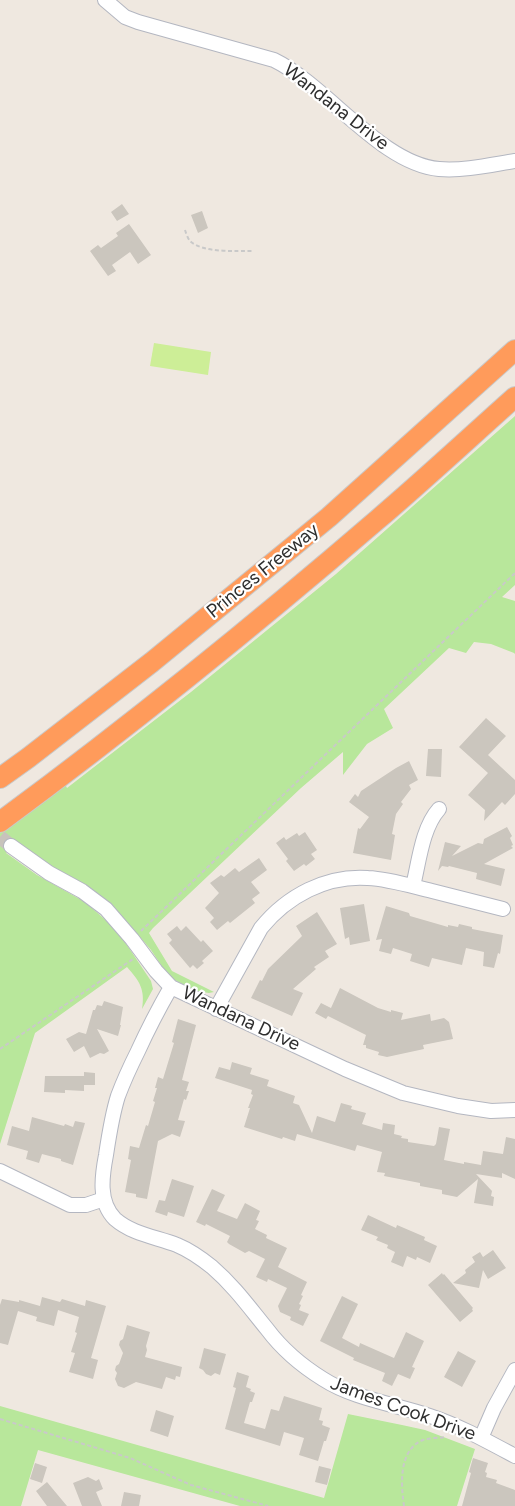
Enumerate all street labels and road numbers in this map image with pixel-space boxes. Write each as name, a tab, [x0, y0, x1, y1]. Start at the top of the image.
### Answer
street label: Wandana Drive	[279, 59, 393, 155]
street label: Princes Freeway	[202, 519, 324, 623]
street label: Wandana Drive	[178, 982, 304, 1056]
street label: James Cook Drive	[327, 1372, 479, 1446]

